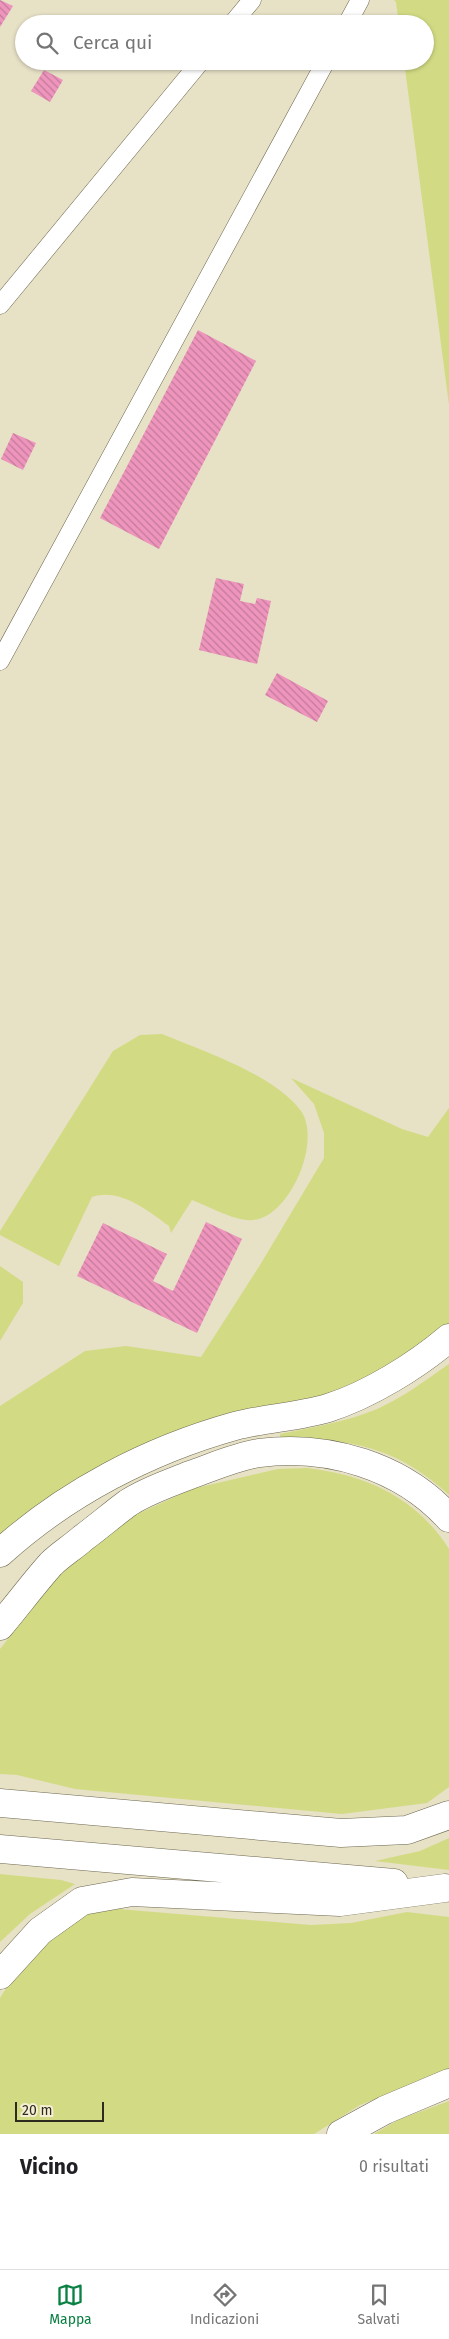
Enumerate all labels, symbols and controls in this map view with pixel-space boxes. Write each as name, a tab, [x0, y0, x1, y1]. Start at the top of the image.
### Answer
search box	[15, 15, 434, 70]
icon: search	[33, 29, 61, 57]
text: Cerca qui	[73, 31, 152, 54]
scale bar	[15, 2099, 104, 2122]
text: 20 m	[22, 2102, 52, 2119]
text: Vicino	[20, 2154, 78, 2180]
text: 0 risultati	[359, 2157, 429, 2176]
tab: Mappa	[49, 2281, 92, 2328]
tab: Indicazioni	[190, 2281, 259, 2328]
tab: Salvati	[358, 2281, 400, 2328]

